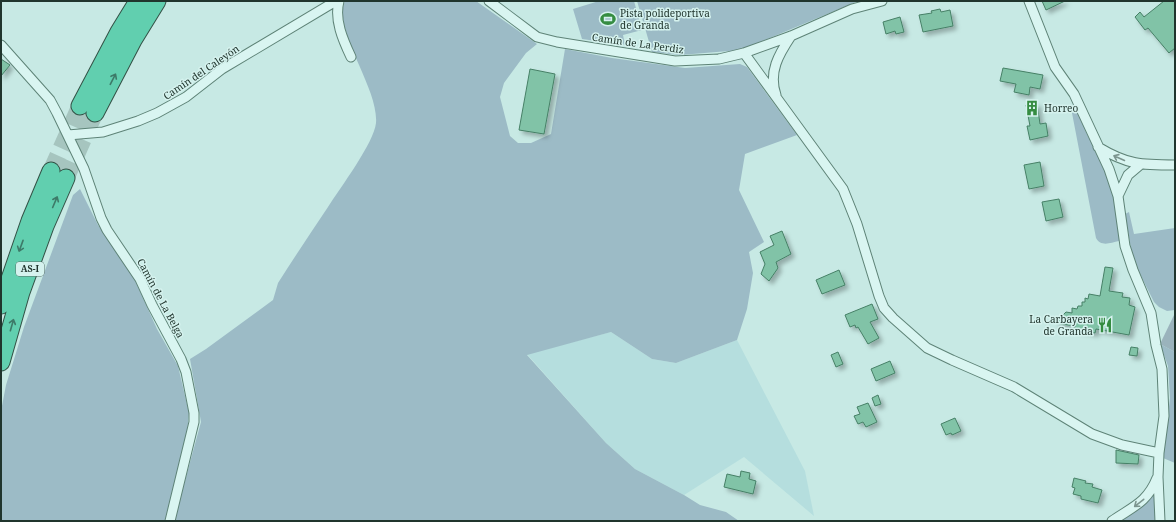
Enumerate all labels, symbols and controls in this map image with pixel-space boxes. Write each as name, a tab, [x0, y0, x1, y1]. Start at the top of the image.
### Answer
place label: Pista polideportiva de Granda	[620, 6, 710, 32]
sports icon: Pista polideportiva de Granda	[599, 10, 617, 28]
street label: Camín de La Perdiz	[591, 30, 685, 56]
street label: Camín del Caleyón	[160, 41, 242, 103]
one-way arrow	[110, 73, 117, 85]
building icon: Horreo	[1023, 99, 1041, 117]
place label: Horreo	[1044, 101, 1078, 115]
one-way arrow	[1113, 154, 1125, 161]
one-way arrow	[52, 197, 60, 209]
one-way arrow	[17, 240, 24, 253]
street label: Camín de La Belga	[134, 256, 188, 340]
road number: AS-I	[16, 262, 44, 276]
place label: La Carbayera de Granda	[1029, 312, 1093, 338]
restaurant icon: La Carbayera de Granda	[1096, 316, 1114, 334]
one-way arrow	[9, 319, 16, 332]
one-way arrow	[1134, 499, 1145, 507]

